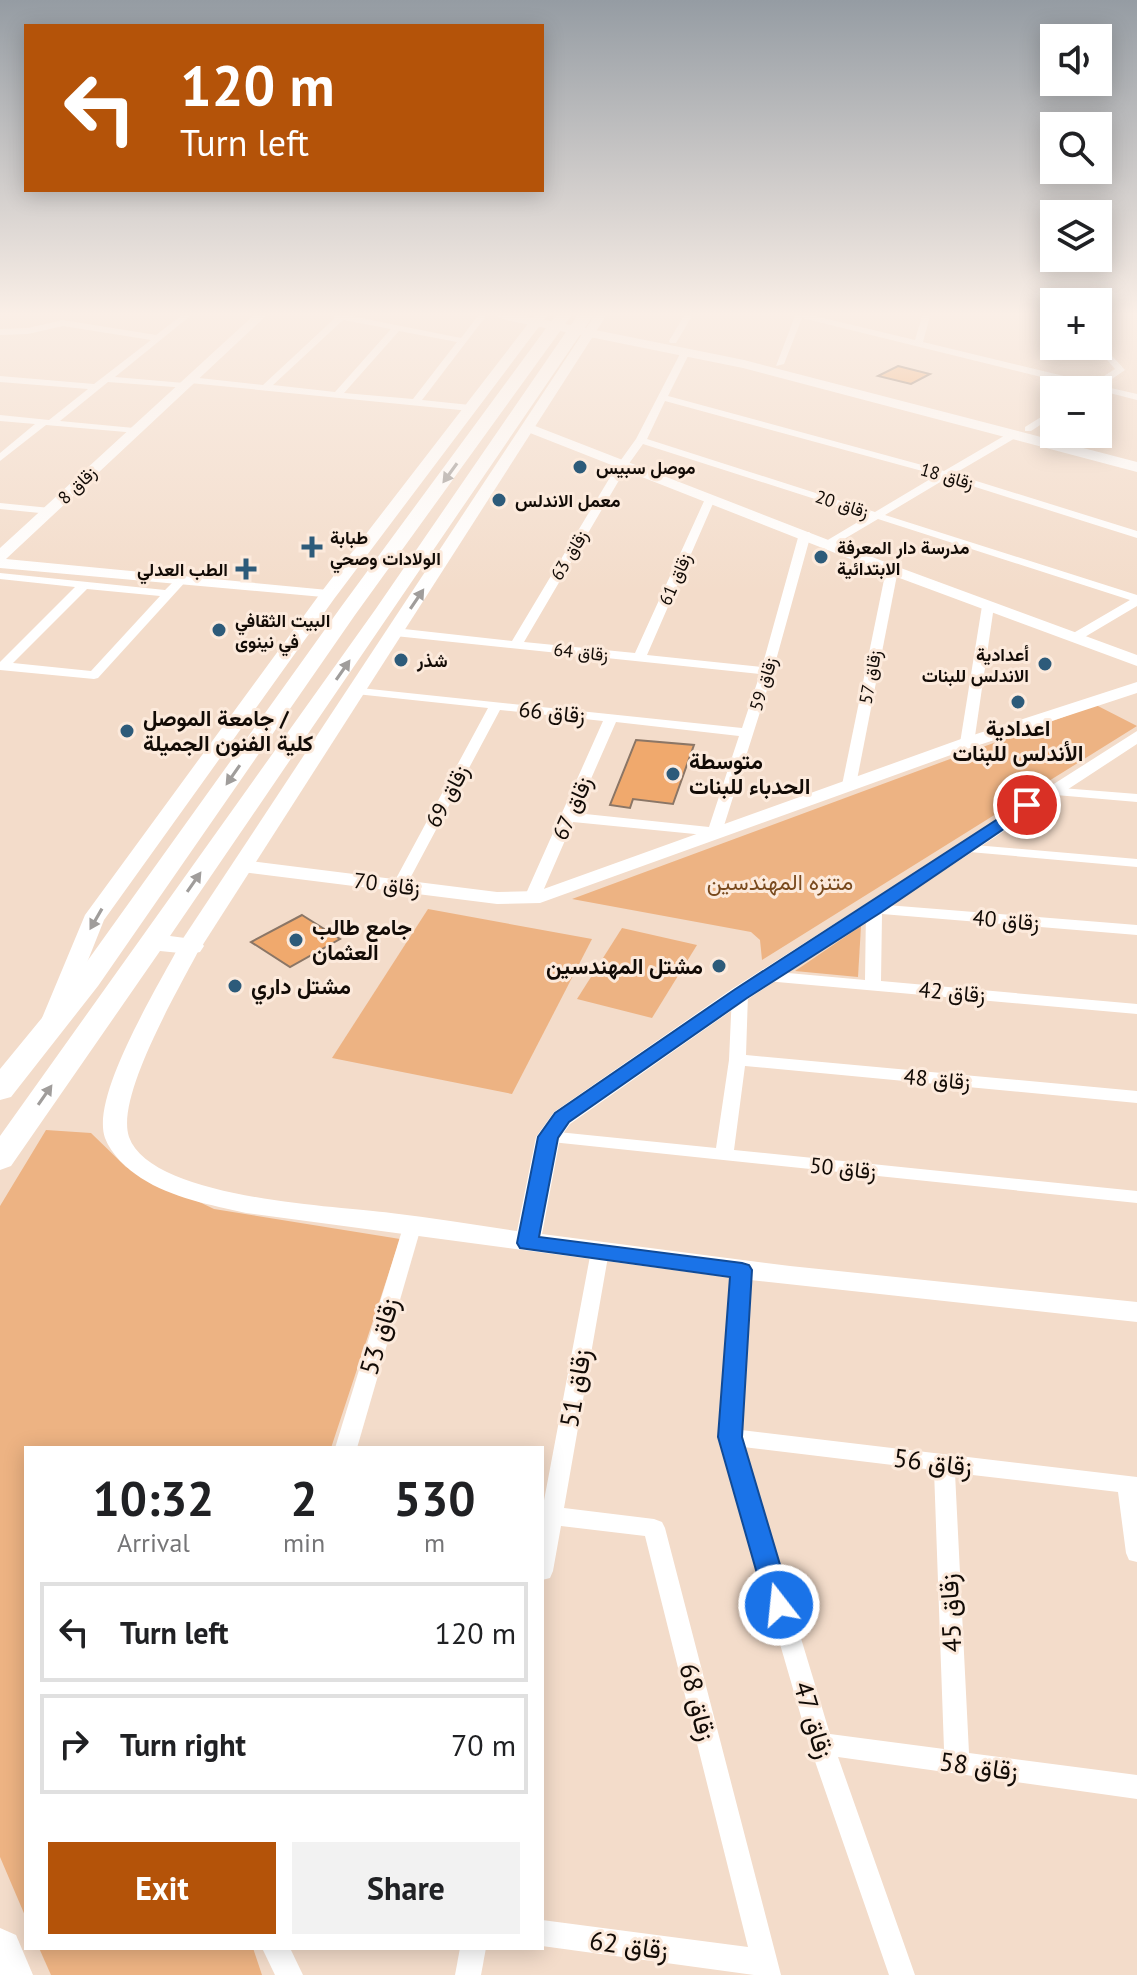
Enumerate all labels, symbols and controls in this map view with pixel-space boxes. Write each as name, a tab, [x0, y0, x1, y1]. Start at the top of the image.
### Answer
map controls	[1040, 24, 1112, 448]
button: sound	[1040, 24, 1112, 96]
text: 120 m	[180, 49, 335, 121]
icon: left	[48, 56, 152, 160]
button: search	[1040, 112, 1112, 184]
text: Turn left	[180, 119, 309, 166]
button: layers	[1040, 200, 1112, 272]
button: +	[1040, 288, 1112, 360]
button: −	[1040, 376, 1112, 448]
place label: موصل سبيس	[596, 456, 696, 479]
street label: زقاق 18	[918, 457, 976, 495]
marker: موصل سبيس	[571, 458, 589, 476]
street label: زقاق 8	[53, 461, 101, 509]
one-way arrow	[442, 462, 458, 484]
street label: زقاق 20	[812, 485, 872, 523]
place label: معمل الاندلس	[515, 489, 621, 512]
marker: معمل الاندلس	[490, 491, 508, 509]
place label: طبابة الولادات وصحي	[330, 526, 441, 574]
street label: زقاق 63	[545, 526, 593, 584]
marker: طبابة الولادات وصحي	[301, 536, 323, 558]
place label: مدرسة دار المعرفة الابتدائية	[837, 536, 970, 580]
marker: مدرسة دار المعرفة الابتدائية	[812, 548, 830, 566]
street label: زقاق 61	[653, 549, 697, 609]
place label: الطب العدلي	[137, 558, 228, 585]
marker: الطب العدلي	[235, 558, 257, 580]
one-way arrow	[409, 588, 423, 610]
place label: البيت الثقافي في نينوى	[235, 609, 330, 657]
marker: البيت الثقافي في نينوى	[210, 621, 228, 639]
street label: زقاق 64	[553, 638, 609, 666]
place label: أعدادية الاندلس للبنات	[922, 643, 1029, 687]
street label: زقاق 57	[853, 648, 887, 706]
place label: شذر	[416, 649, 448, 672]
marker: شذر	[392, 651, 410, 669]
street label: زقاق 59	[744, 654, 782, 714]
marker: أعدادية الاندلس للبنات	[1036, 655, 1054, 673]
one-way arrow	[335, 659, 350, 680]
marker: اعدادية الأندلس للبنات	[1009, 693, 1027, 711]
street label: زقاق 66	[517, 695, 587, 729]
place label: جامعة الموصل / كلية الفنون الجميلة	[143, 704, 313, 757]
place label: اعدادية الأندلس للبنات	[952, 714, 1084, 767]
marker: جامعة الموصل / كلية الفنون الجميلة	[118, 722, 136, 740]
place label: متوسطة الحدباء للبنات	[689, 747, 810, 800]
street label: زقاق 69	[419, 760, 475, 832]
one-way arrow	[226, 764, 241, 785]
marker: متوسطة الحدباء للبنات	[664, 765, 682, 783]
pin	[993, 771, 1061, 839]
street label: زقاق 67	[546, 772, 598, 844]
icon: arrive	[1005, 783, 1049, 827]
street label: زقاق 70	[352, 866, 422, 902]
park label: متنزه المهندسين	[707, 868, 853, 896]
one-way arrow	[186, 872, 201, 893]
street label: زقاق 40	[971, 903, 1041, 937]
one-way arrow	[89, 908, 103, 930]
place label: جامع طالب العثمان	[312, 913, 412, 966]
marker: جامع طالب العثمان	[287, 931, 305, 949]
place label: مشتل المهندسين	[546, 952, 703, 980]
marker: مشتل المهندسين	[710, 957, 728, 975]
place label: مشتل داري	[251, 972, 351, 1005]
street label: زقاق 42	[917, 975, 987, 1009]
marker: مشتل داري	[226, 977, 244, 995]
street label: زقاق 48	[902, 1062, 972, 1096]
one-way arrow	[37, 1085, 52, 1106]
street label: زقاق 50	[808, 1151, 878, 1185]
street label: زقاق 53	[352, 1293, 406, 1379]
street label: زقاق 51	[552, 1346, 598, 1430]
street label: زقاق 56	[892, 1441, 974, 1483]
text: 10:32	[93, 1467, 214, 1529]
text: 2	[290, 1467, 318, 1529]
text: 530	[394, 1467, 475, 1529]
text: Arrival	[117, 1526, 190, 1559]
text: min	[283, 1526, 325, 1559]
text: m	[424, 1526, 445, 1559]
position arrow	[737, 1563, 821, 1647]
street label: زقاق 45	[931, 1573, 969, 1653]
icon: left	[52, 1610, 96, 1654]
text: Turn left	[120, 1613, 228, 1652]
text: 120 m	[435, 1613, 516, 1652]
street label: زقاق 68	[672, 1660, 724, 1744]
street label: زقاق 47	[787, 1677, 841, 1763]
icon: right	[52, 1722, 96, 1766]
text: Turn right	[120, 1725, 246, 1764]
text: 70 m	[451, 1725, 516, 1764]
street label: زقاق 58	[938, 1744, 1020, 1788]
button: Exit	[48, 1842, 276, 1934]
button: Share	[292, 1842, 520, 1934]
street label: زقاق 62	[588, 1923, 670, 1967]

